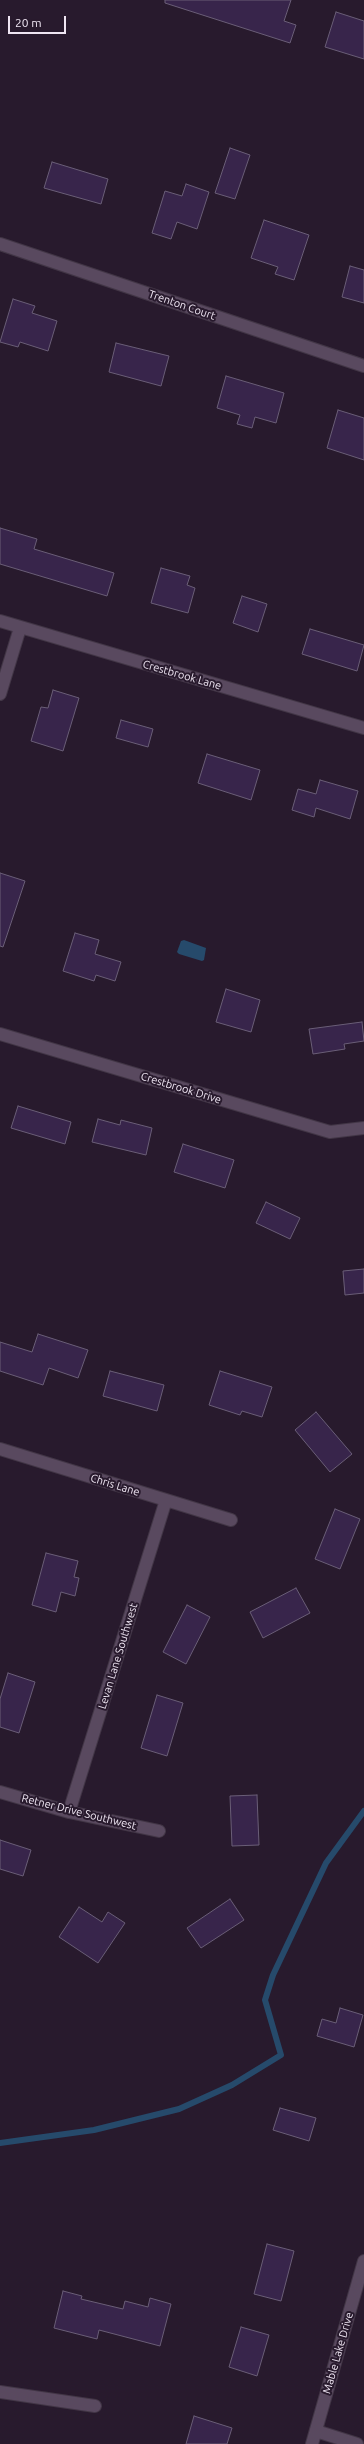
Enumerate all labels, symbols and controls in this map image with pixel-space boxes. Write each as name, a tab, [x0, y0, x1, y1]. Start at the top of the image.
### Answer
scale bar	[10, 8, 68, 34]
text: 20 m	[15, 16, 42, 29]
street label: Trenton Court	[147, 287, 217, 323]
street label: Crestbrook Lane	[141, 657, 223, 693]
street label: Crestbrook Drive	[139, 1069, 223, 1107]
street label: Chris Lane	[89, 1471, 141, 1499]
street label: Levan Lane Southwest	[96, 1601, 140, 1711]
street label: Retner Drive Southwest	[20, 1791, 138, 1833]
street label: Mable Lake Drive	[320, 2311, 356, 2395]

